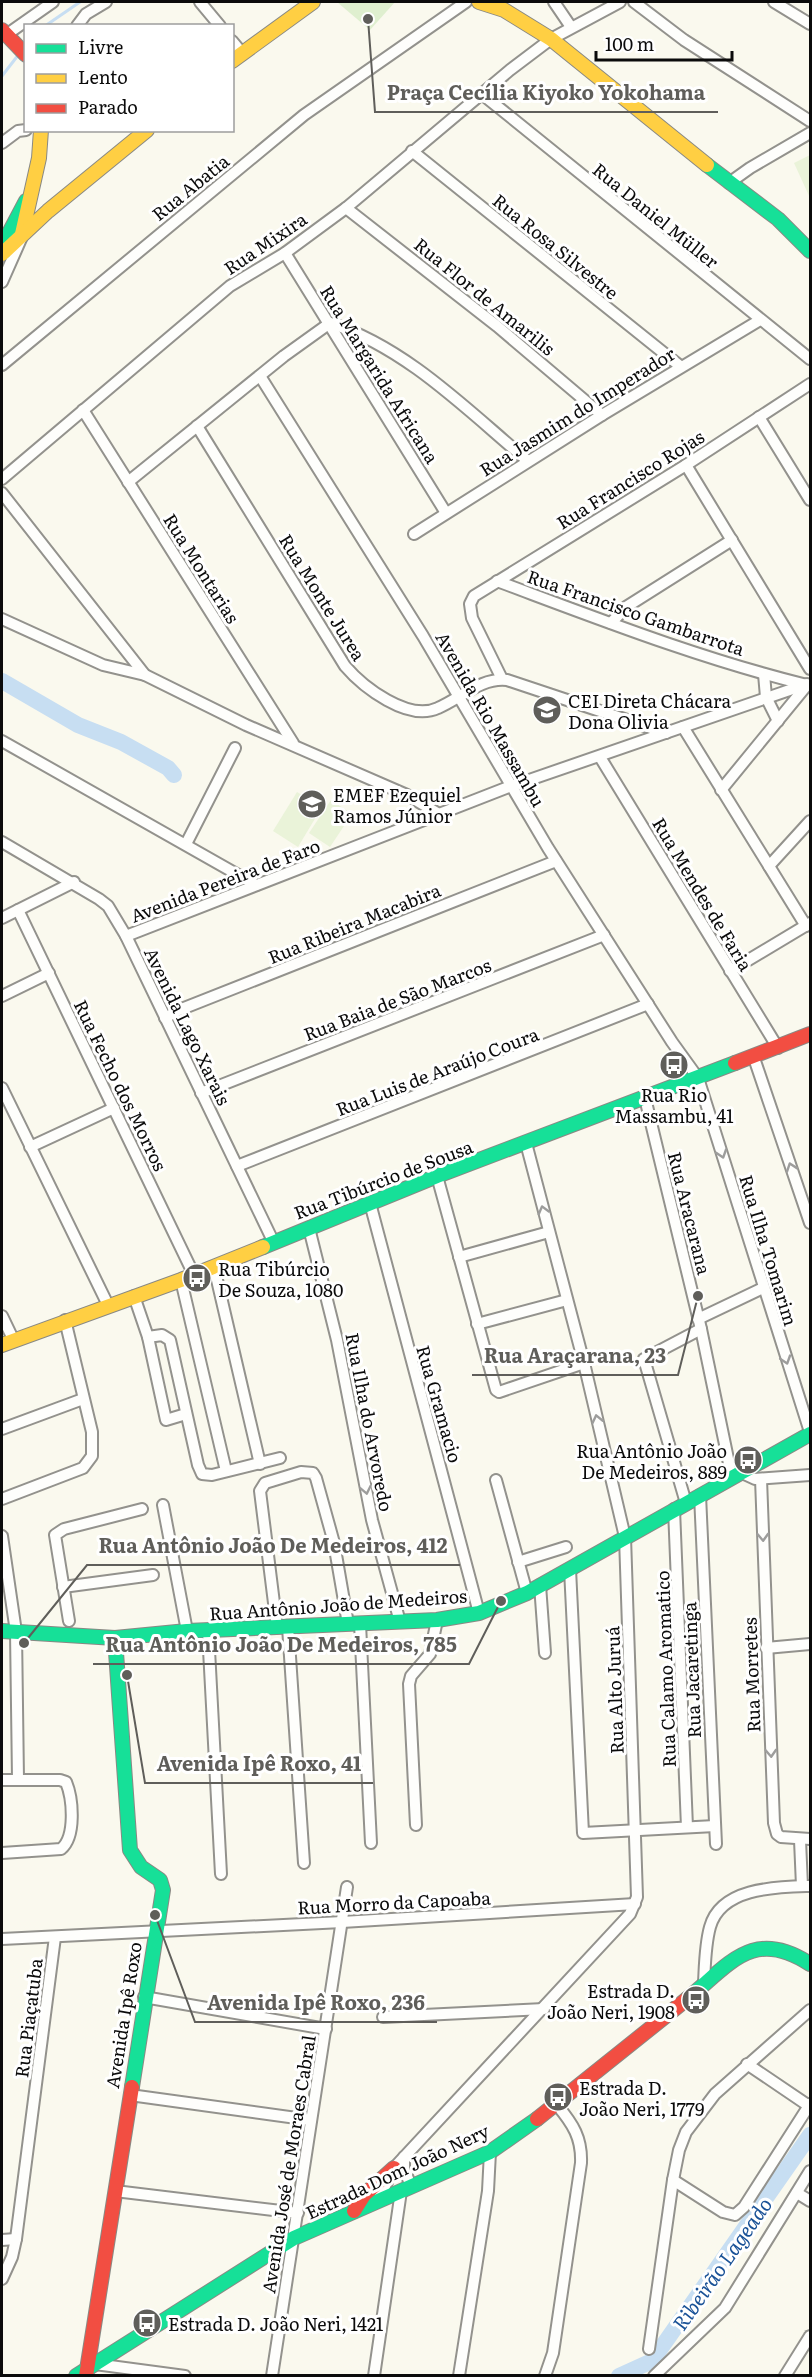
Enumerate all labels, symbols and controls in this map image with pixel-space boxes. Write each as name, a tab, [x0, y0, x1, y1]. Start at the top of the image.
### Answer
legend	[24, 24, 234, 132]
scale bar	[596, 24, 732, 62]
text: 100 m	[605, 30, 654, 57]
text: Livre	[78, 33, 123, 60]
text: Lento	[78, 63, 128, 90]
callout: Praça Cecília Kiyoko Yokohama	[375, 74, 718, 112]
text: Praça Cecília Kiyoko Yokohama	[387, 76, 706, 106]
text: Parado	[78, 93, 138, 120]
street label: Rua Abatia	[145, 147, 235, 227]
street label: Rua Daniel Müller	[587, 156, 725, 275]
street label: Rua Rosa Silvestre	[487, 187, 625, 305]
street label: Rua Mixira	[218, 205, 312, 281]
street label: Rua Flor de Amarilis	[409, 231, 561, 361]
street label: Rua Margarida Africana	[314, 280, 446, 469]
street label: Rua Jasmim do Imperador	[474, 339, 680, 482]
street label: Rua Francisco Rojas	[551, 423, 709, 535]
street label: Rua Montarias	[157, 508, 247, 628]
street label: Rua Monte Jurea	[273, 528, 373, 666]
street label: Rua Francisco Gambarrota	[524, 562, 748, 662]
street label: Avenida Rio Massambu	[430, 626, 552, 812]
place label: CEI Direta Chácara Dona Olivia	[568, 687, 732, 735]
school or university icon: CEI Direta Chácara Dona Olivia	[531, 694, 563, 726]
place label: EMEF Ezequiel Ramos Júnior	[333, 781, 461, 829]
school or university icon: EMEF Ezequiel Ramos Júnior	[296, 788, 328, 820]
street label: Rua Mendes de Faria	[646, 812, 760, 976]
street label: Avenida Pereira de Faro	[126, 831, 324, 929]
street label: Rua Ribeira Macabira	[264, 876, 445, 970]
street label: Avenida Lago Xarais	[138, 942, 238, 1110]
street label: Rua Baia de São Marcos	[299, 951, 495, 1047]
street label: Rua Fecho dos Morros	[68, 995, 174, 1175]
street label: Rua Luis de Araújo Coura	[332, 1020, 543, 1122]
bus stop icon: Rua Rio Massambu, 41	[658, 1049, 690, 1081]
place label: Rua Rio Massambu, 41	[615, 1081, 733, 1129]
street label: Rua Tibúrcio de Sousa	[290, 1132, 477, 1226]
one-way arrow	[715, 1148, 727, 1158]
street label: Rua Aracarana	[662, 1149, 718, 1278]
one-way arrow	[786, 1162, 799, 1173]
street label: Rua Ilha Tomarim	[733, 1171, 805, 1329]
one-way arrow	[538, 1205, 551, 1215]
place label: Rua Tibúrcio De Souza, 1080	[218, 1255, 343, 1303]
bus stop icon: Rua Tibúrcio De Souza, 1080	[181, 1262, 213, 1294]
street label: Rua Ilha do Arvoredo	[339, 1330, 401, 1514]
callout: Rua Araçarana, 23	[472, 1337, 678, 1375]
text: Rua Araçarana, 23	[484, 1339, 666, 1369]
street label: Rua Gramacio	[410, 1342, 470, 1466]
one-way arrow	[779, 1354, 792, 1365]
one-way arrow	[592, 1414, 605, 1424]
place label: Rua Antônio João De Medeiros, 889	[576, 1437, 727, 1485]
bus stop icon: Rua Antônio João De Medeiros, 889	[732, 1444, 764, 1476]
one-way arrow	[358, 1485, 371, 1495]
callout: Rua Antônio João De Medeiros, 412	[87, 1527, 460, 1565]
text: Rua Antônio João De Medeiros, 412	[98, 1529, 448, 1559]
one-way arrow	[757, 1533, 769, 1542]
street label: Rua Calamo Aromatico	[648, 1570, 682, 1768]
street label: Rua Antônio João de Medeiros	[208, 1582, 468, 1626]
street label: Rua Jacaretinga	[675, 1601, 707, 1739]
street label: Rua Morretes	[735, 1617, 767, 1733]
street label: Rua Alto Juruá	[598, 1625, 630, 1754]
callout: Rua Antônio João De Medeiros, 785	[93, 1626, 469, 1664]
text: Rua Antônio João De Medeiros, 785	[105, 1628, 457, 1658]
callout: Avenida Ipê Roxo, 41	[145, 1745, 373, 1783]
text: Avenida Ipê Roxo, 41	[157, 1747, 361, 1777]
one-way arrow	[765, 1749, 778, 1758]
street label: Rua Morro da Capoaba	[297, 1883, 492, 1921]
street label: Avenida Ipê Roxo	[98, 1940, 148, 2090]
street label: Rua Piaçatuba	[7, 1956, 49, 2079]
place label: Estrada D. João Neri, 1908	[547, 1977, 675, 2025]
callout: Avenida Ipê Roxo, 236	[195, 1984, 437, 2022]
bus stop icon: Estrada D. João Neri, 1908	[680, 1984, 712, 2016]
text: Avenida Ipê Roxo, 236	[207, 1986, 425, 2016]
street label: Avenida José de Moraes Cabral	[254, 2033, 322, 2295]
place label: Estrada D. João Neri, 1779	[579, 2074, 704, 2122]
bus stop icon: Estrada D. João Neri, 1779	[542, 2081, 574, 2113]
street label: Estrada Dom João Nery	[301, 2116, 494, 2225]
water label: Ribeirão Lageado	[664, 2190, 778, 2336]
bus stop icon: Estrada D. João Neri, 1421	[131, 2307, 163, 2339]
place label: Estrada D. João Neri, 1421	[168, 2310, 383, 2337]

